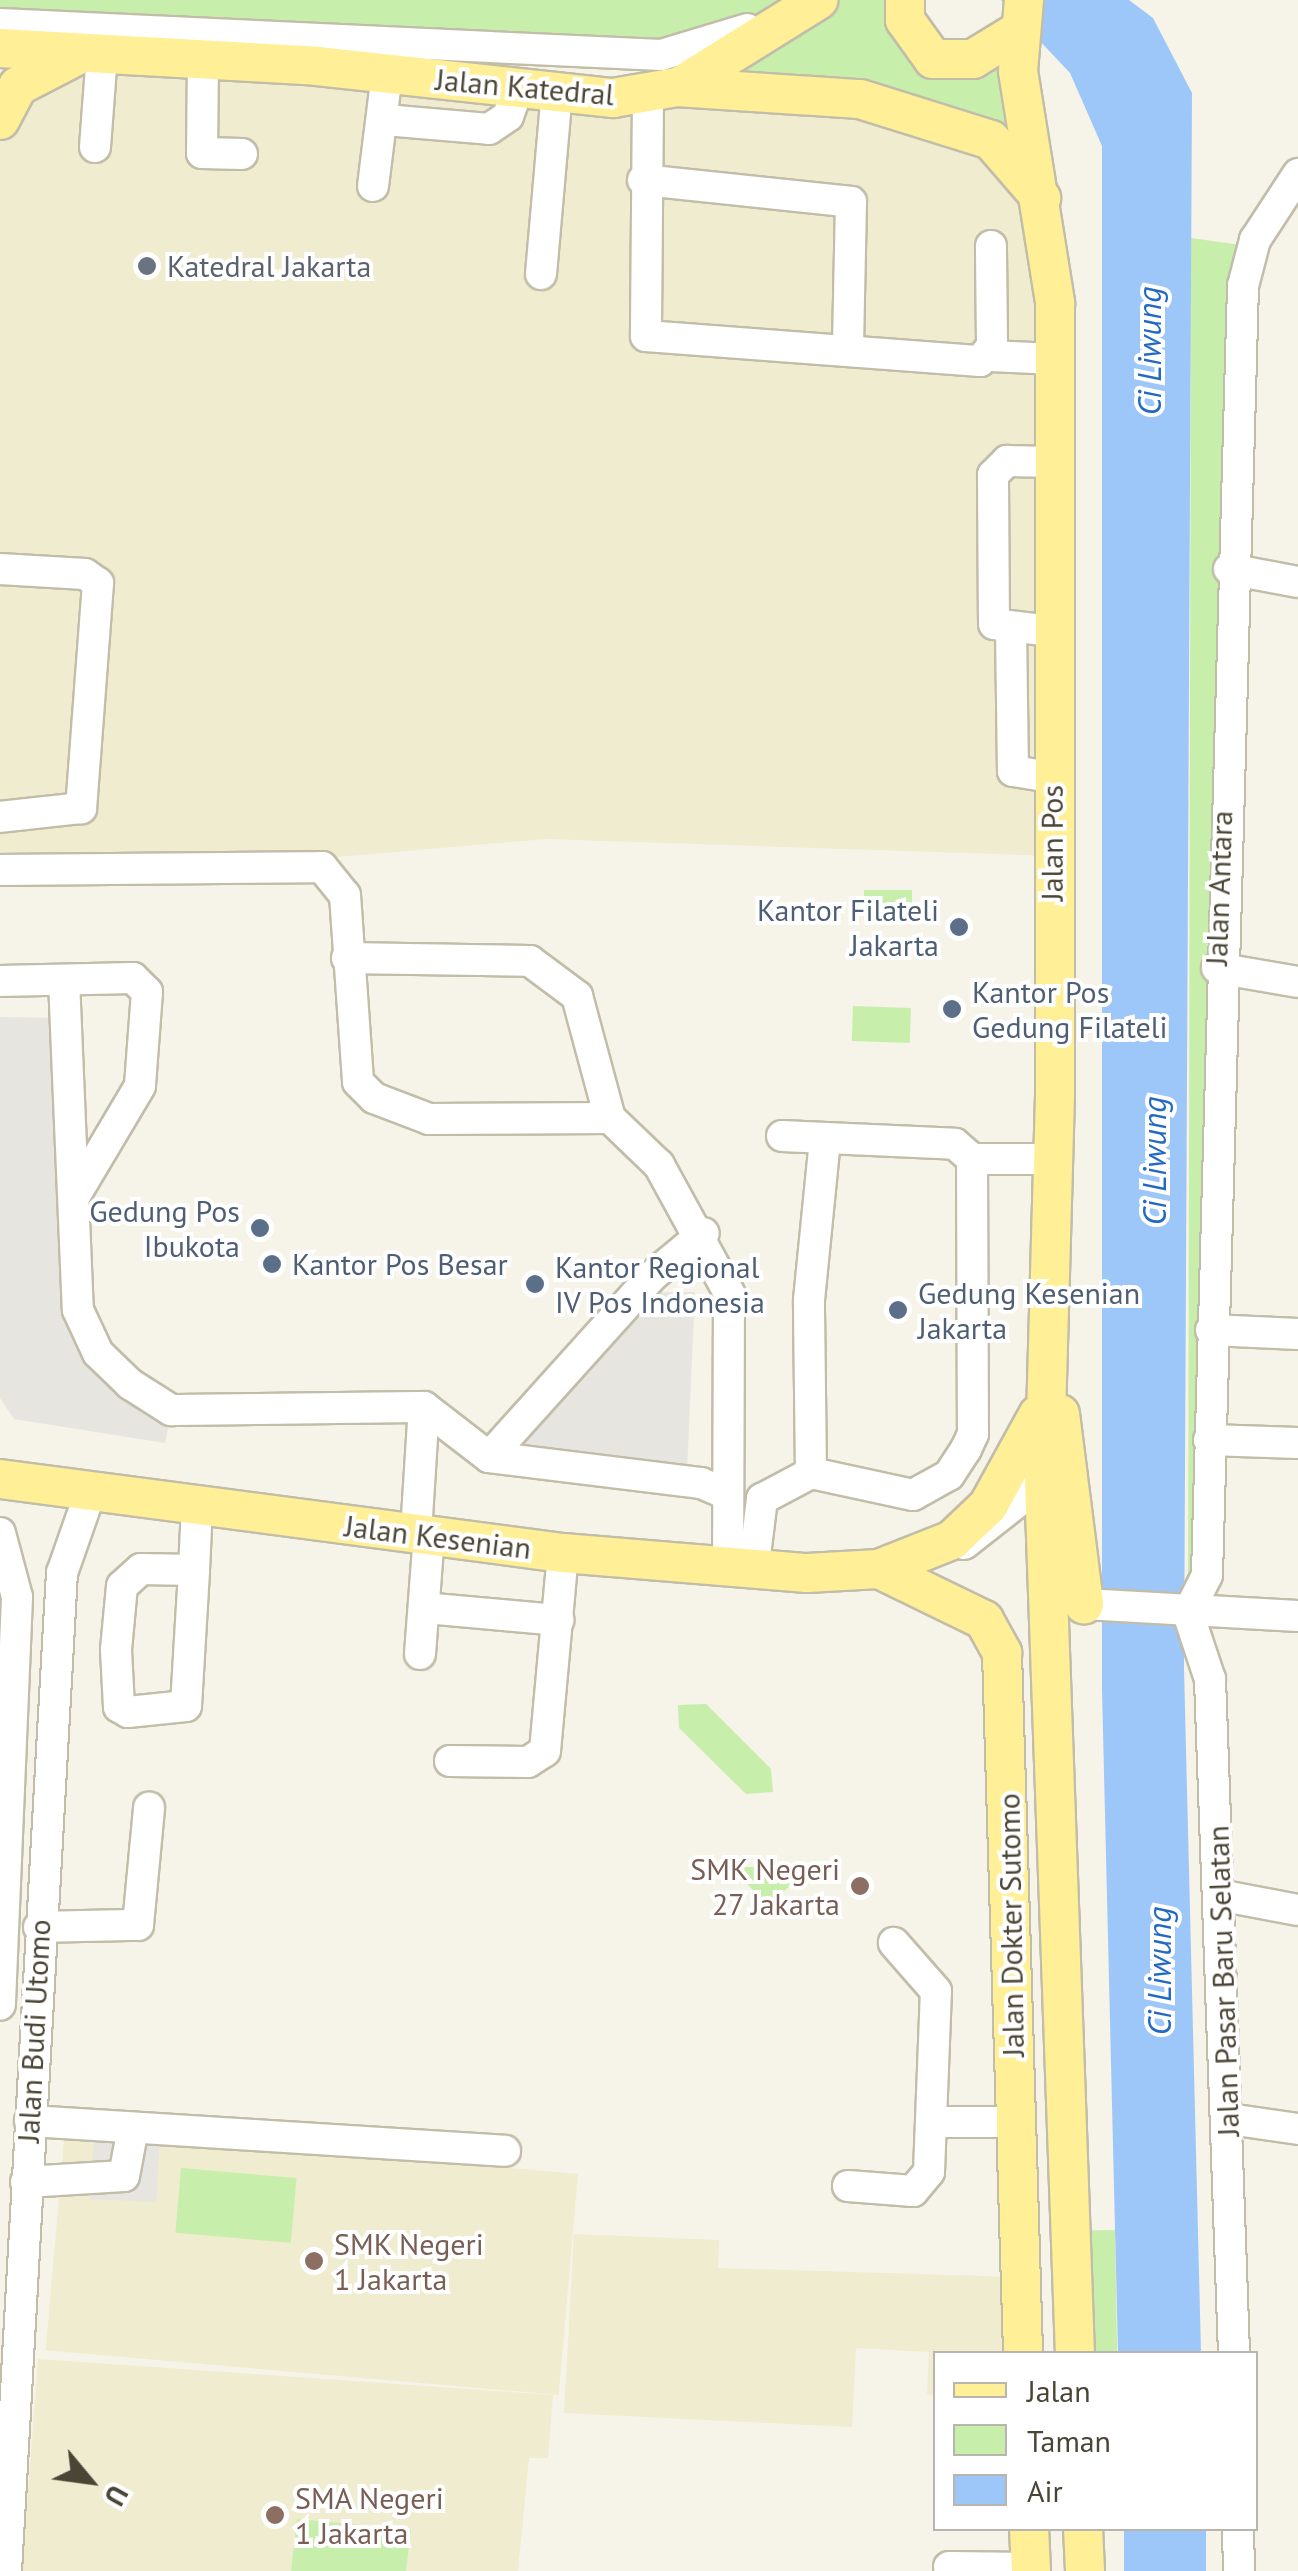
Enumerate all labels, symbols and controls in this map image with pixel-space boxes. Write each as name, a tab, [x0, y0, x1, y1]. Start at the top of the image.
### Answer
street label: Jalan Katedral	[434, 61, 616, 113]
place label: Katedral Jakarta	[167, 248, 371, 284]
marker: Katedral Jakarta	[136, 255, 158, 277]
water label: Ci Liwung	[1130, 287, 1168, 415]
street label: Jalan Pos	[1034, 785, 1070, 901]
street label: Jalan Antara	[1198, 810, 1240, 966]
place label: Kantor Filateli Jakarta	[757, 892, 939, 962]
marker: Kantor Filateli Jakarta	[948, 916, 970, 938]
place label: Kantor Pos Gedung Filateli	[972, 974, 1168, 1044]
marker: Kantor Pos Gedung Filateli	[941, 998, 963, 1020]
water label: Ci Liwung	[1135, 1097, 1173, 1225]
place label: Gedung Pos Ibukota	[89, 1193, 240, 1264]
marker: Gedung Pos Ibukota	[249, 1217, 271, 1239]
place label: Kantor Pos Besar	[292, 1246, 508, 1282]
place label: Kantor Regional IV Pos Indonesia	[555, 1249, 766, 1320]
marker: Kantor Pos Besar	[261, 1253, 283, 1275]
marker: Kantor Regional IV Pos Indonesia	[524, 1273, 546, 1295]
place label: Gedung Kesenian Jakarta	[918, 1275, 1140, 1346]
marker: Gedung Kesenian Jakarta	[887, 1299, 909, 1321]
street label: Jalan Kesenian	[343, 1508, 533, 1566]
street label: Jalan Dokter Sutomo	[991, 1793, 1031, 2057]
street label: Jalan Pasar Baru Selatan	[1200, 1825, 1246, 2137]
place label: SMK Negeri 27 Jakarta	[689, 1851, 840, 1922]
marker: SMK Negeri 27 Jakarta	[849, 1875, 871, 1897]
water label: Ci Liwung	[1140, 1907, 1178, 2035]
street label: Jalan Budi Utomo	[10, 1918, 58, 2144]
place label: SMK Negeri 1 Jakarta	[334, 2226, 485, 2296]
marker: SMK Negeri 1 Jakarta	[303, 2250, 325, 2272]
legend	[933, 2351, 1258, 2531]
text: Jalan	[1027, 2371, 1091, 2410]
text: Taman	[1027, 2421, 1111, 2460]
north arrow	[40, 2431, 140, 2531]
text: Air	[1027, 2471, 1063, 2510]
text: U	[96, 2479, 137, 2512]
place label: SMA Negeri 1 Jakarta	[295, 2480, 445, 2550]
marker: SMA Negeri 1 Jakarta	[264, 2504, 286, 2526]

